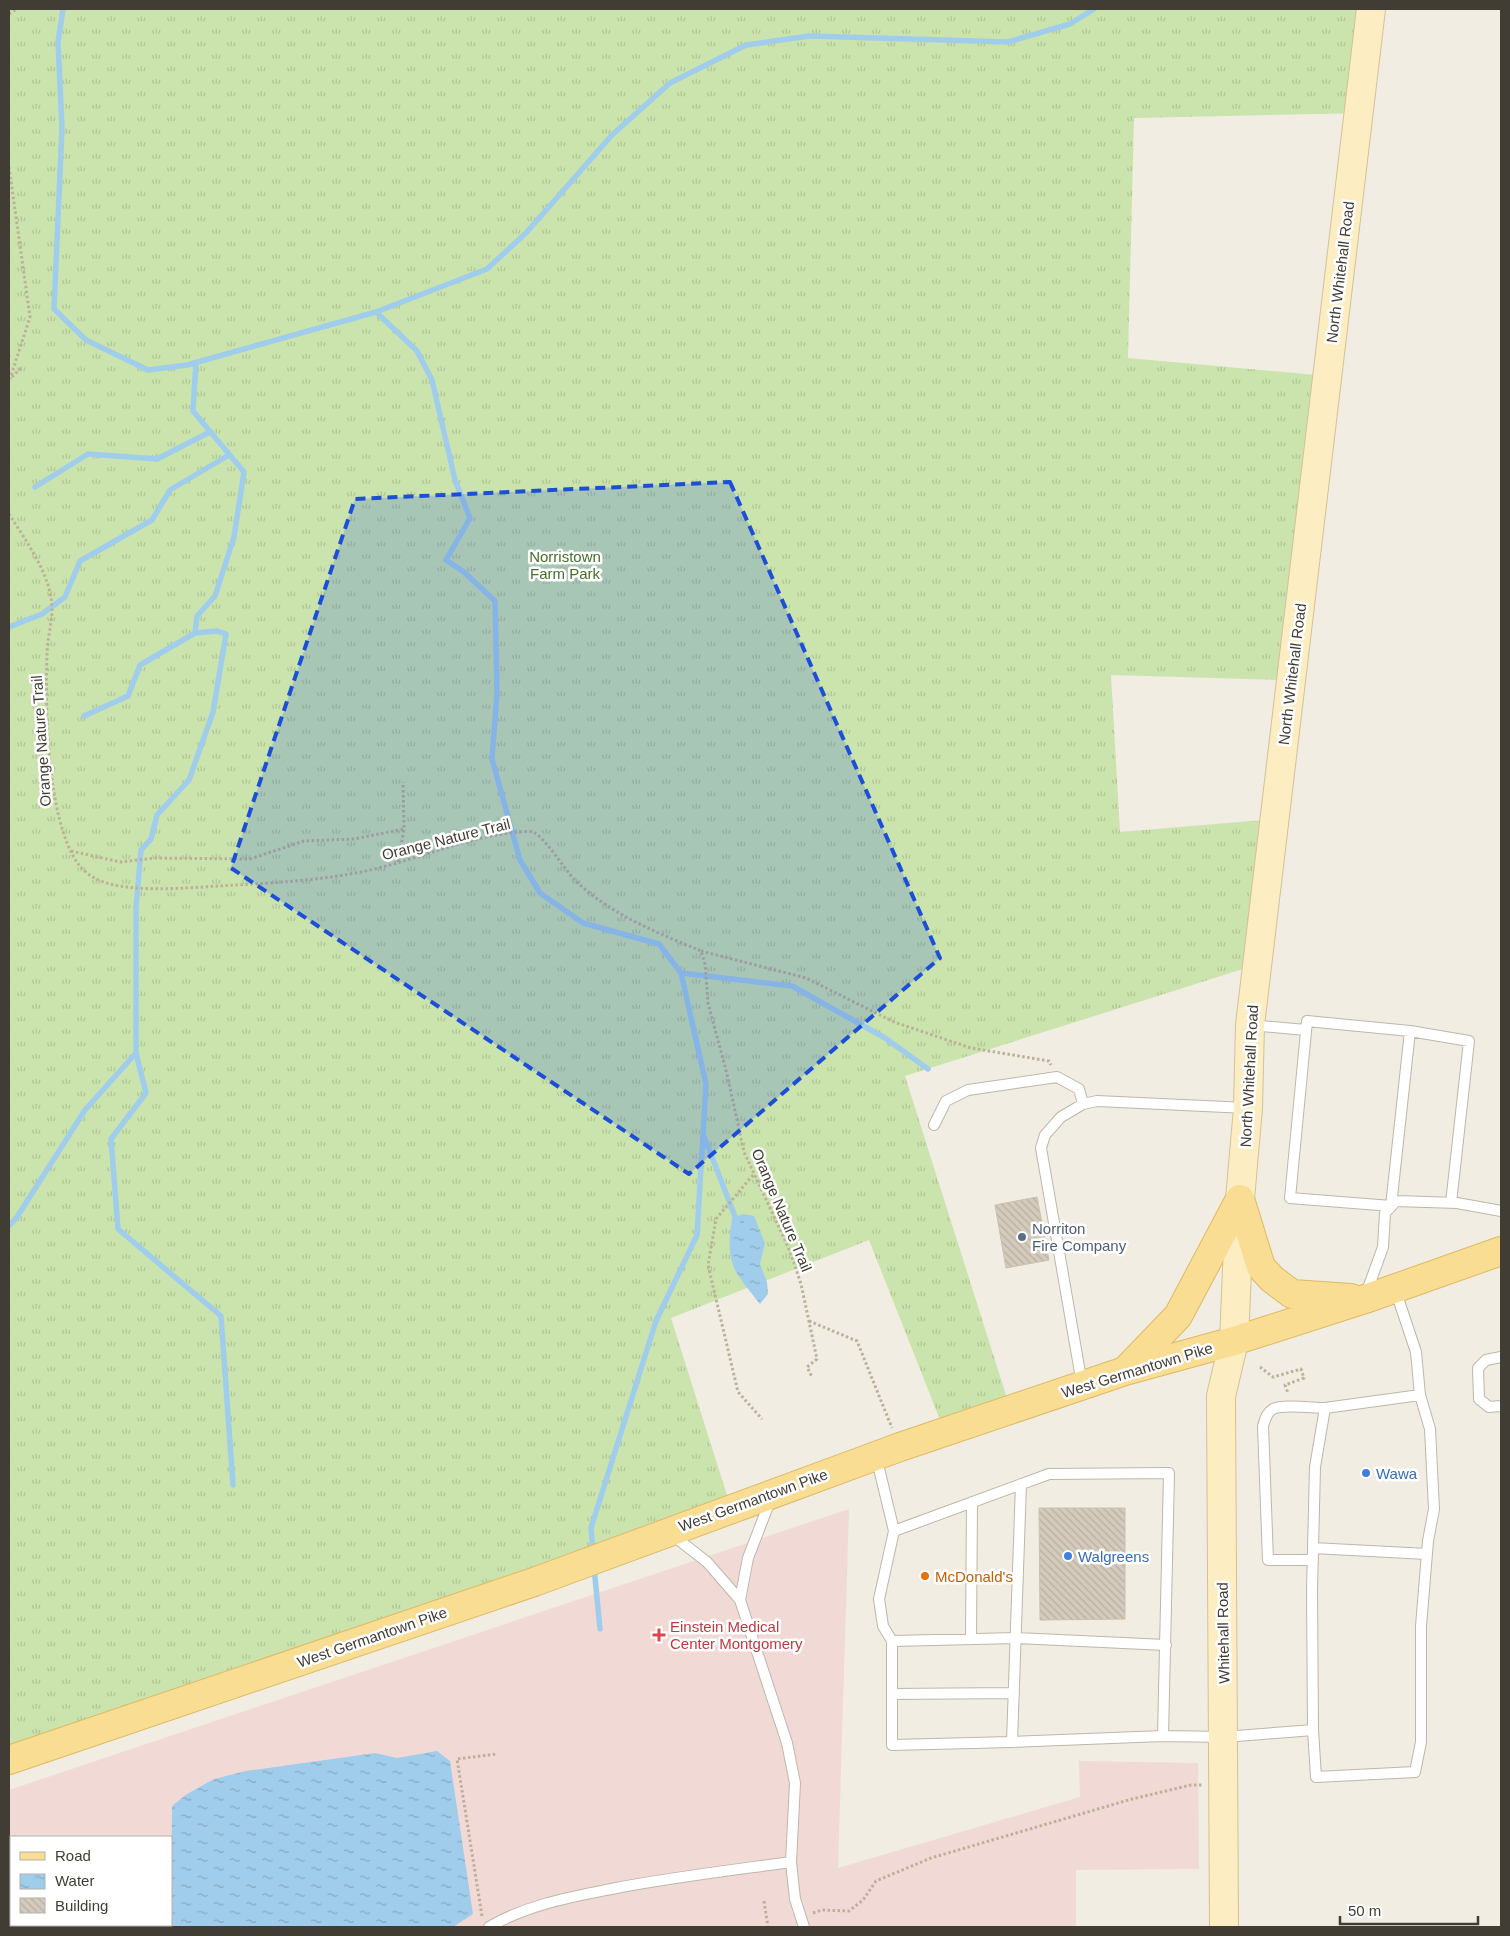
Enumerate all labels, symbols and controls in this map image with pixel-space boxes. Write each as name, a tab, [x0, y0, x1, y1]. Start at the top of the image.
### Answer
street label: North Whitehall Road	[1323, 200, 1357, 344]
park label: Norristown Farm Park	[529, 548, 601, 582]
street label: North Whitehall Road	[1275, 602, 1309, 746]
street label: Orange Nature Trail	[28, 675, 54, 807]
street label: Orange Nature Trail	[380, 815, 512, 863]
street label: North Whitehall Road	[1237, 1004, 1261, 1148]
street label: Orange Nature Trail	[748, 1146, 816, 1274]
place label: Norriton Fire Company	[1032, 1220, 1127, 1254]
marker: Norriton Fire Company	[1016, 1231, 1028, 1243]
street label: West Germantown Pike	[1059, 1339, 1215, 1401]
street label: West Germantown Pike	[676, 1465, 830, 1535]
place label: Wawa	[1376, 1465, 1418, 1482]
marker: Wawa	[1360, 1467, 1372, 1479]
place label: Walgreens	[1078, 1548, 1149, 1565]
marker: Walgreens	[1062, 1550, 1074, 1562]
place label: McDonald's	[935, 1568, 1013, 1585]
marker: McDonald's	[919, 1570, 931, 1582]
street label: Whitehall Road	[1214, 1582, 1232, 1684]
street label: West Germantown Pike	[295, 1603, 449, 1671]
place label: Einstein Medical Center Montgomery	[670, 1618, 803, 1652]
marker: Einstein Medical Center Montgomery	[652, 1628, 666, 1642]
legend	[10, 1836, 172, 1926]
text: Road	[55, 1847, 91, 1864]
text: Water	[55, 1872, 94, 1889]
scale bar	[1340, 1894, 1478, 1926]
text: Building	[55, 1897, 108, 1914]
text: 50 m	[1348, 1902, 1381, 1919]

